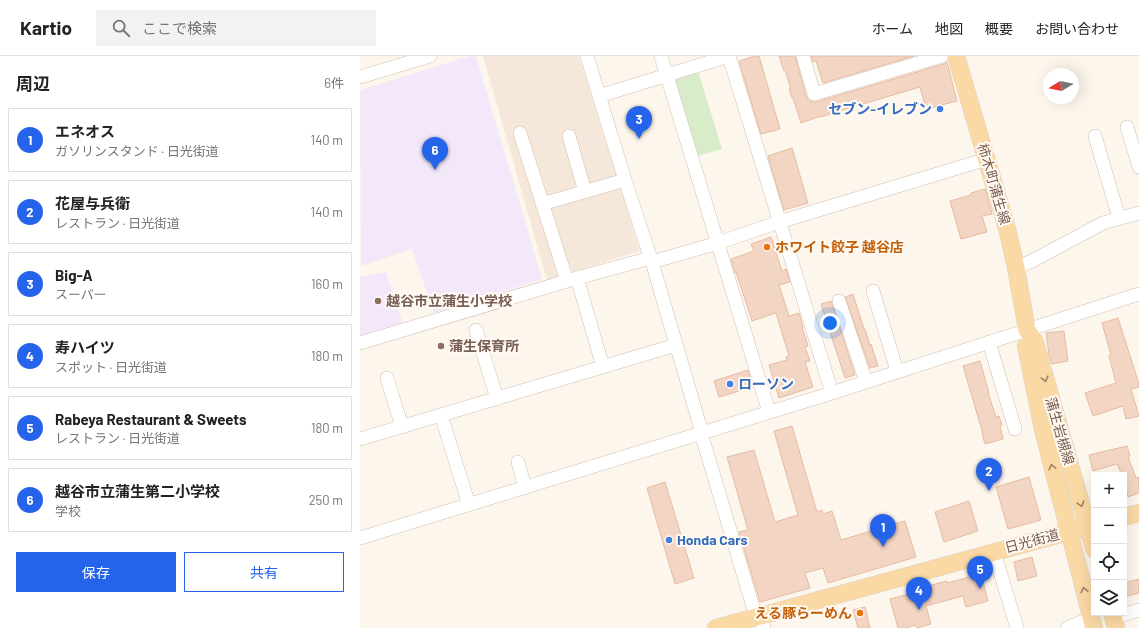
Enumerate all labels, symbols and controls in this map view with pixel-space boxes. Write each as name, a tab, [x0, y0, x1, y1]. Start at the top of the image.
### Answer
search box	[96, 10, 376, 46]
text: Kartio	[20, 16, 72, 39]
icon: search	[110, 17, 132, 39]
text: ここで検索	[142, 19, 217, 37]
text: ホーム	[871, 20, 913, 37]
text: 地図	[935, 20, 963, 37]
text: 概要	[985, 20, 1013, 37]
text: お問い合わせ	[1035, 20, 1119, 37]
north arrow	[1043, 68, 1079, 104]
text: 周辺	[16, 73, 50, 93]
text: 6件	[324, 75, 344, 91]
place label: セブン-イレブン	[828, 100, 932, 117]
marker: セブン-イレブン	[935, 104, 945, 114]
pin: 3	[626, 106, 652, 139]
text: エネオス	[55, 122, 115, 140]
text: 1	[28, 132, 32, 148]
text: 140 m	[311, 132, 343, 148]
pin: 6	[422, 137, 448, 170]
street label: 柿木町蒲生線	[975, 141, 1014, 227]
text: ガソリンスタンド · 日光街道	[55, 143, 219, 159]
text: 花屋与兵衛	[55, 194, 130, 212]
text: 2	[26, 204, 34, 220]
text: 140 m	[311, 204, 343, 220]
text: レストラン · 日光街道	[55, 215, 180, 231]
place label: ホワイト餃子 越谷店	[775, 238, 904, 255]
marker: ホワイト餃子 越谷店	[762, 242, 772, 252]
text: Big-A	[55, 266, 93, 284]
text: 3	[26, 276, 34, 292]
text: 160 m	[311, 276, 343, 292]
text: スーパー	[55, 286, 107, 302]
place label: 越谷市立蒲生小学校	[386, 292, 512, 309]
marker: 越谷市立蒲生小学校	[373, 296, 383, 306]
your location	[820, 313, 840, 333]
place label: 蒲生保育所	[449, 337, 519, 354]
text: 寿ハイツ	[55, 338, 115, 356]
marker: 蒲生保育所	[436, 341, 446, 351]
text: 4	[26, 348, 34, 364]
text: 180 m	[311, 348, 343, 364]
text: スポット · 日光街道	[55, 359, 167, 375]
place label: ローソン	[738, 375, 794, 392]
one-way arrow	[1040, 375, 1049, 382]
marker: ローソン	[725, 379, 735, 389]
street label: 蒲生岩槻線	[1043, 395, 1078, 467]
text: Rabeya Restaurant & Sweets	[55, 410, 247, 428]
text: 5	[26, 420, 34, 436]
text: 180 m	[311, 420, 343, 436]
text: レストラン · 日光街道	[55, 430, 180, 446]
pin: 2	[976, 458, 1002, 491]
one-way arrow	[1048, 463, 1056, 470]
map controls	[1091, 472, 1127, 616]
button: +	[1091, 472, 1127, 508]
text: 越谷市立蒲生第二小学校	[55, 482, 220, 500]
text: 6	[27, 492, 33, 508]
text: 250 m	[309, 492, 343, 508]
one-way arrow	[1076, 500, 1085, 507]
text: 学校	[55, 503, 81, 519]
button: −	[1091, 508, 1127, 544]
pin: 1	[870, 514, 896, 547]
street label: 日光街道	[1003, 525, 1061, 556]
place label: Honda Cars	[677, 531, 747, 548]
marker: Honda Cars	[664, 535, 674, 545]
button: locate	[1091, 544, 1127, 580]
button: 保存	[16, 552, 176, 592]
button: 共有	[184, 552, 344, 592]
pin: 5	[967, 556, 993, 589]
pin: 4	[906, 577, 932, 610]
button: layers	[1091, 580, 1127, 616]
one-way arrow	[1080, 587, 1089, 594]
place label: える豚らーめん	[754, 604, 852, 621]
marker: える豚らーめん	[855, 608, 865, 618]

